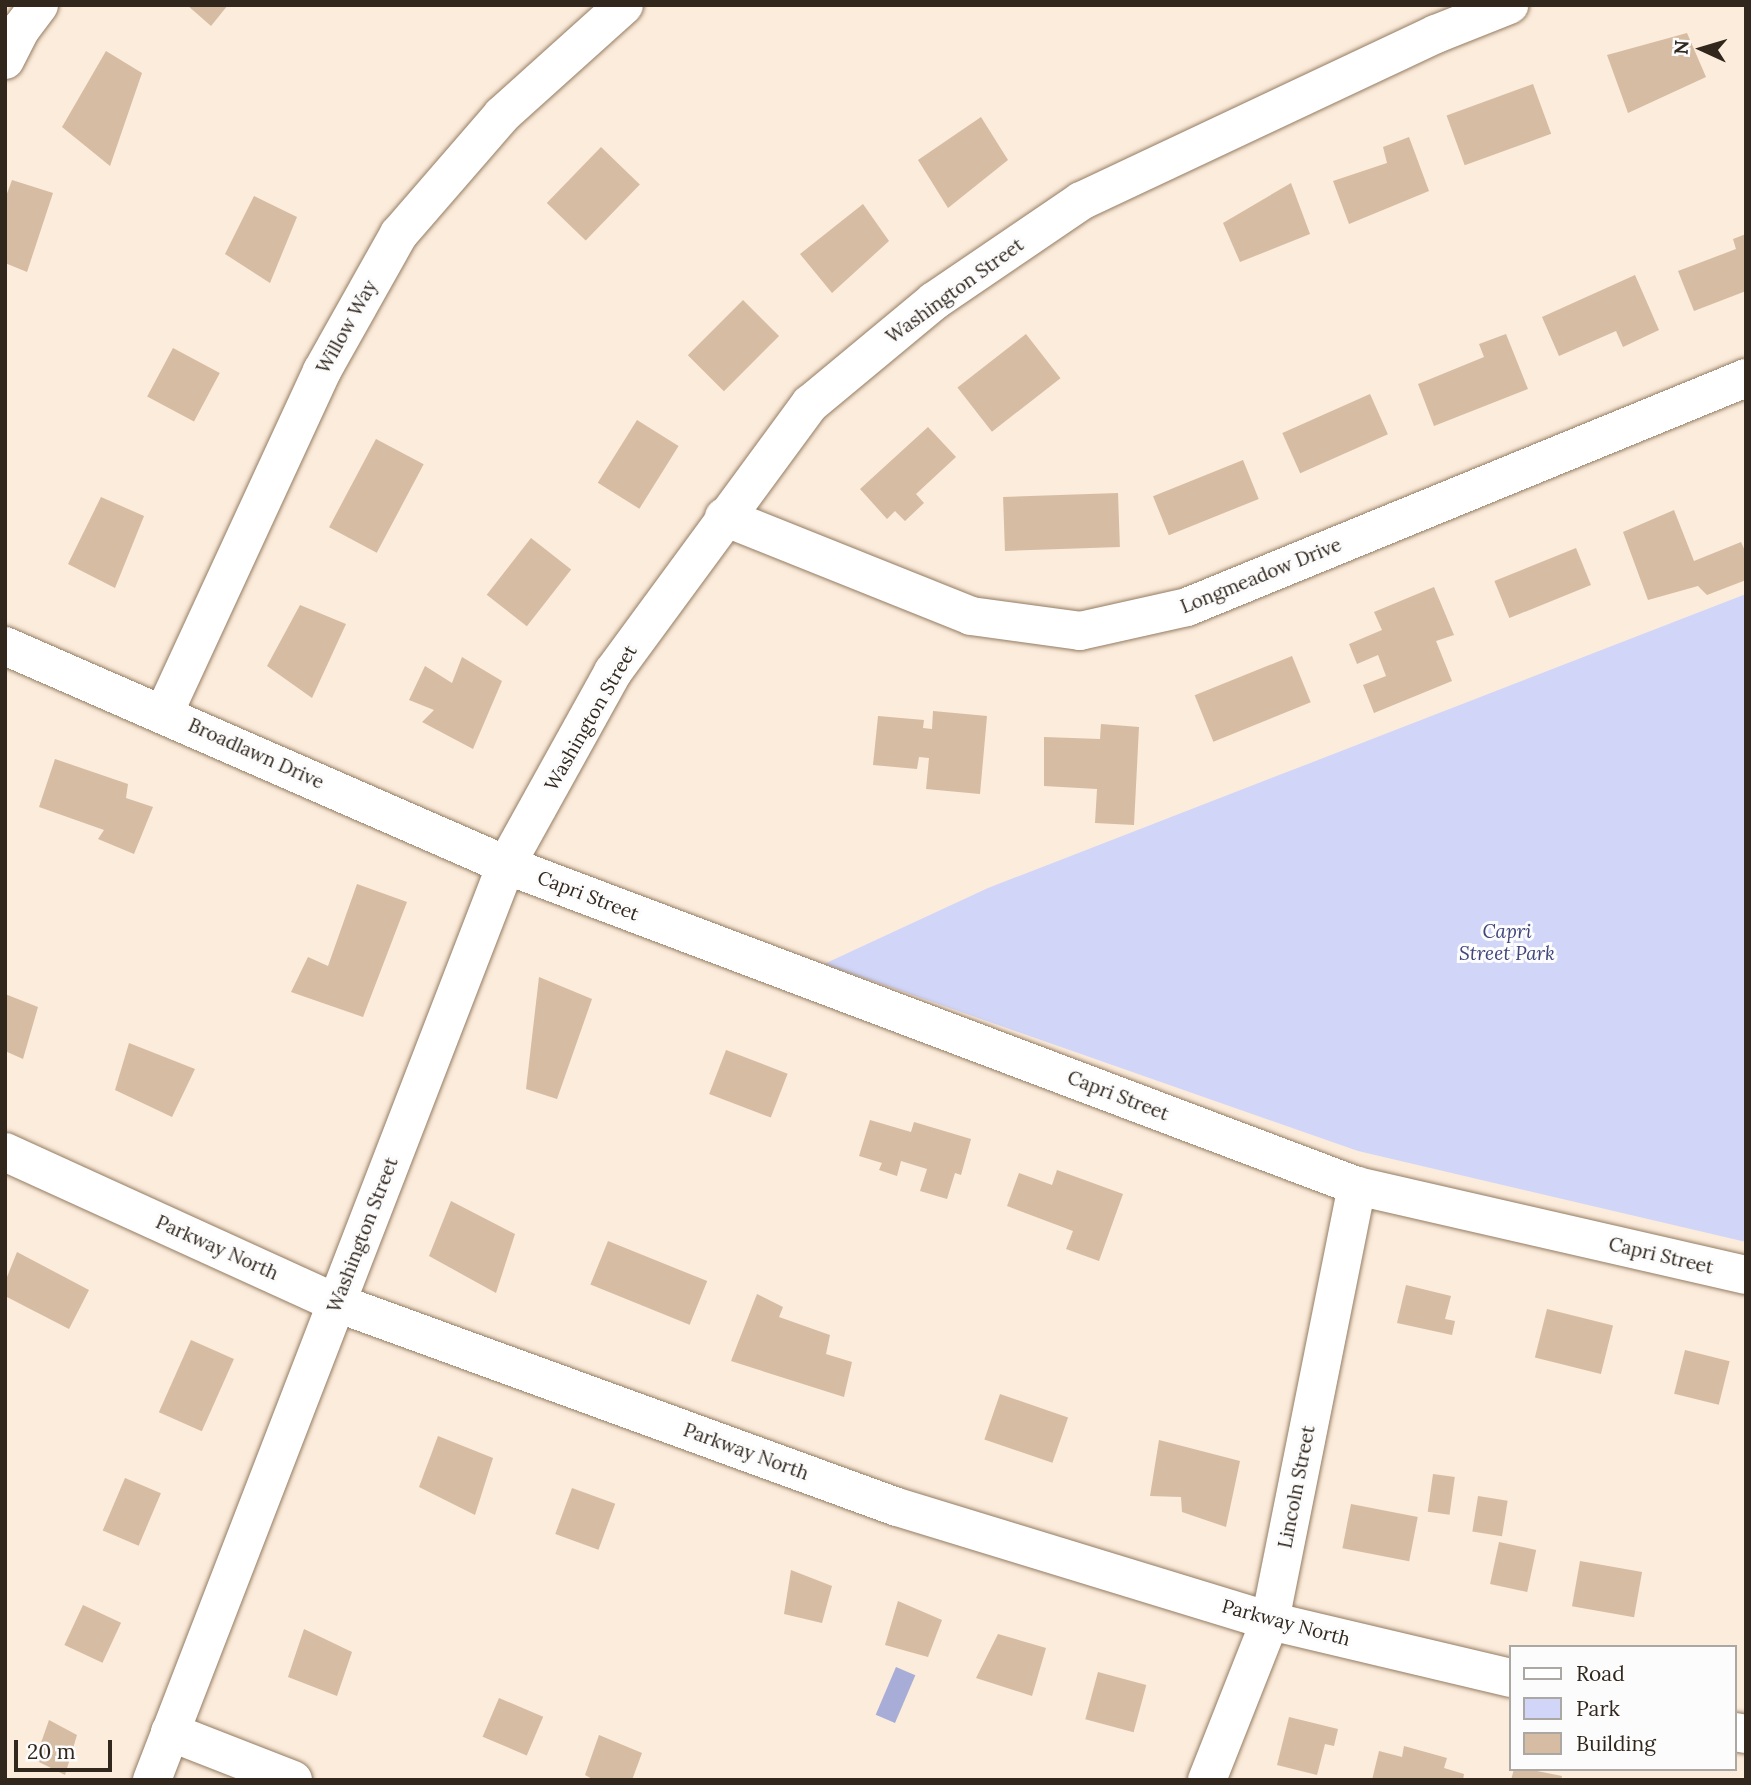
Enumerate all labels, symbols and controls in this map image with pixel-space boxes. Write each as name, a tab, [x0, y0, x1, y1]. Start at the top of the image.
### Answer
north arrow	[1667, 14, 1737, 84]
text: N	[1669, 39, 1694, 56]
street label: Washington Street	[882, 233, 1028, 349]
street label: Willow Way	[312, 276, 382, 378]
street label: Longmeadow Drive	[1177, 533, 1345, 619]
street label: Washington Street	[540, 641, 642, 795]
street label: Broadlawn Drive	[185, 714, 327, 794]
street label: Capri Street	[534, 866, 642, 926]
park label: Capri Street Park	[1459, 921, 1555, 965]
street label: Capri Street	[1064, 1066, 1172, 1126]
street label: Washington Street	[323, 1154, 403, 1316]
street label: Parkway North	[152, 1211, 282, 1285]
street label: Capri Street	[1606, 1233, 1716, 1279]
street label: Parkway North	[680, 1419, 812, 1485]
street label: Lincoln Street	[1274, 1424, 1320, 1550]
street label: Parkway North	[1219, 1595, 1353, 1651]
legend	[1510, 1645, 1737, 1771]
text: Road	[1576, 1660, 1625, 1687]
text: Park	[1576, 1695, 1620, 1722]
scale bar	[18, 1726, 116, 1770]
text: Building	[1576, 1730, 1656, 1757]
text: 20 m	[27, 1738, 76, 1765]

